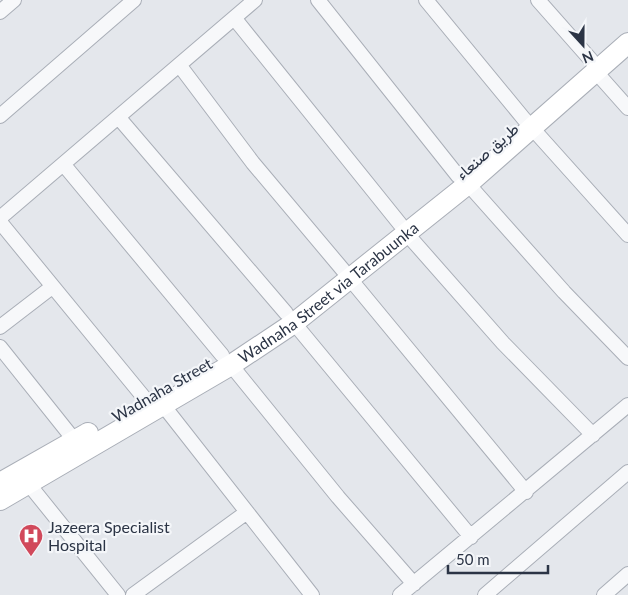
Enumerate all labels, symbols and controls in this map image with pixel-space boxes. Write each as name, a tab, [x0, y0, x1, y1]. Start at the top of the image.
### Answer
north arrow	[558, 20, 608, 70]
text: N	[580, 48, 596, 67]
street label: طريق صنعاء	[452, 118, 523, 184]
street label: Wadnaha Street via Tarabuunka	[234, 218, 422, 366]
street label: Wadnaha Street	[108, 353, 215, 426]
place label: Jazeera Specialist Hospital	[48, 517, 170, 554]
hospital icon: Jazeera Specialist Hospital	[18, 523, 44, 557]
scale bar	[448, 542, 548, 574]
text: 50 m	[456, 550, 490, 568]

